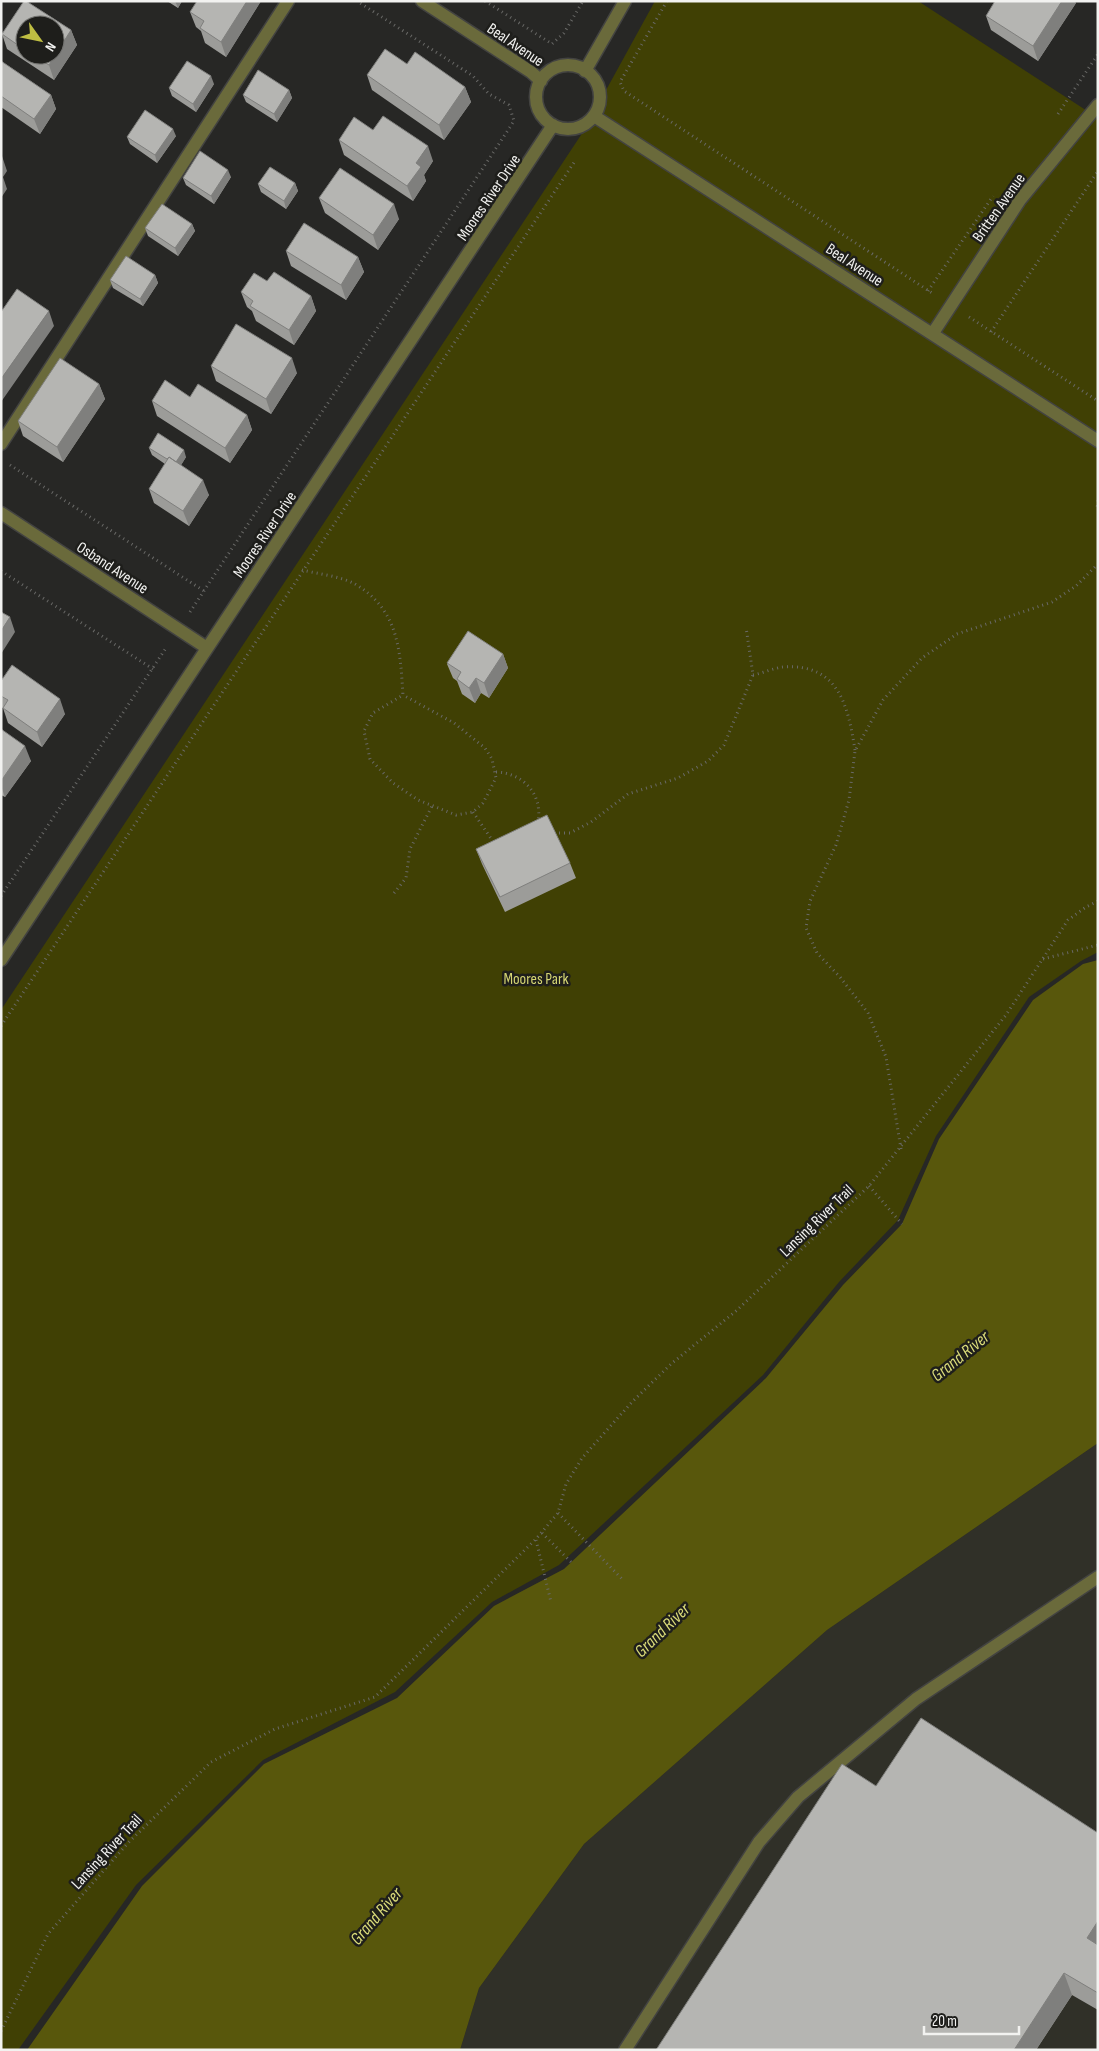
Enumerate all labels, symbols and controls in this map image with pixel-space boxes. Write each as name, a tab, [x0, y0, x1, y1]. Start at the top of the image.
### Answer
north arrow	[15, 15, 65, 65]
street label: Beal Avenue	[483, 19, 547, 71]
text: N	[41, 39, 60, 55]
street label: Moores River Drive	[453, 151, 525, 245]
street label: Britten Avenue	[969, 170, 1030, 246]
street label: Beal Avenue	[822, 240, 886, 291]
street label: Moores River Drive	[229, 488, 301, 582]
street label: Osband Avenue	[73, 538, 152, 598]
park label: Moores Park	[503, 970, 569, 989]
street label: Lansing River Trail	[776, 1181, 858, 1261]
water label: Grand River	[927, 1326, 994, 1386]
water label: Grand River	[630, 1598, 695, 1662]
street label: Lansing River Trail	[68, 1811, 147, 1893]
water label: Grand River	[346, 1883, 407, 1949]
scale bar	[924, 2004, 1019, 2036]
text: 20 m	[932, 2012, 957, 2031]

